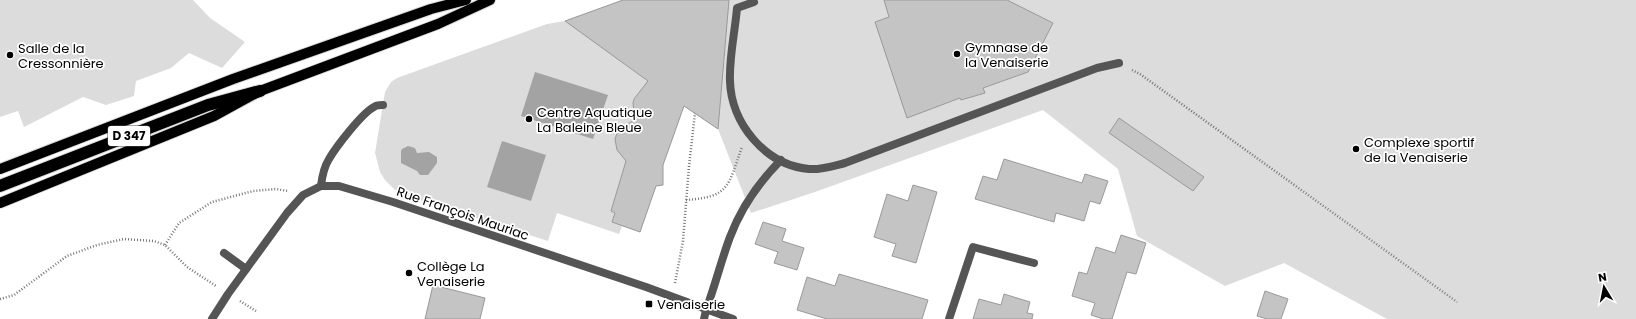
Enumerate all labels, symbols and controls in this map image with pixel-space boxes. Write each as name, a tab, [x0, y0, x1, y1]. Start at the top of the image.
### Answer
place label: Gymnase de la Venaiserie	[965, 38, 1049, 72]
place label: Salle de la Cressonnière	[18, 39, 104, 73]
marker: Gymnase de la Venaiserie	[952, 49, 962, 59]
marker: Salle de la Cressonnière	[5, 50, 15, 60]
place label: Centre Aquatique La Baleine Bleue	[537, 103, 652, 137]
marker: Centre Aquatique La Baleine Bleue	[524, 114, 534, 124]
road number: D 347	[108, 126, 150, 146]
place label: Complexe sportif de la Venaiserie	[1364, 133, 1475, 167]
marker: Complexe sportif de la Venaiserie	[1351, 144, 1361, 154]
street label: Rue François Mauriac	[394, 182, 532, 245]
place label: Collège La Venaiserie	[417, 257, 485, 291]
north arrow	[1584, 267, 1624, 307]
marker: Collège La Venaiserie	[404, 268, 414, 278]
text: N	[1597, 269, 1608, 286]
place label: Venaiserie	[657, 295, 725, 314]
marker: Venaiserie	[644, 299, 654, 309]

